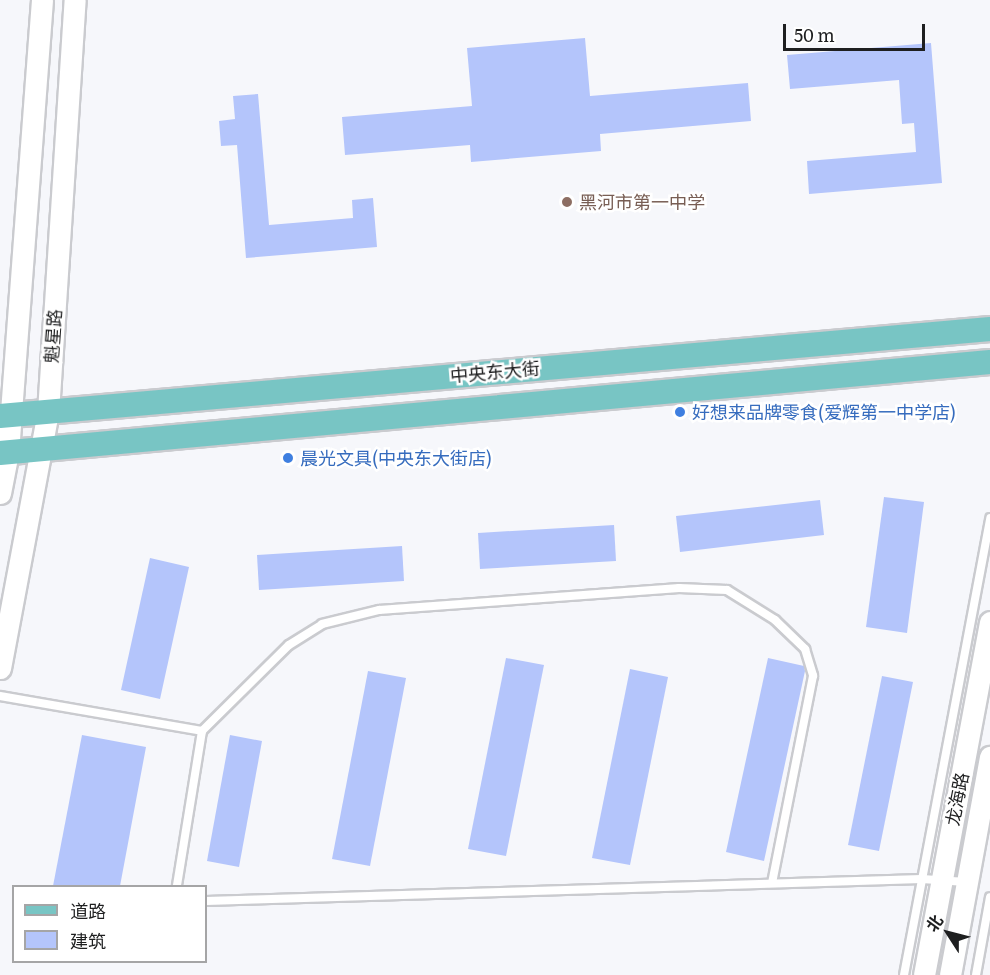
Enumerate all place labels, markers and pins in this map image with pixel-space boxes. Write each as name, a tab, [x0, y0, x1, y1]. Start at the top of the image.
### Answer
place label: 黑河市第一中学	[579, 191, 705, 213]
marker: 黑河市第一中学	[560, 195, 574, 209]
place label: 好想来品牌零食(爱辉第一中学店)	[692, 401, 956, 423]
marker: 好想来品牌零食(爱辉第一中学店)	[673, 405, 687, 419]
place label: 晨光文具(中央东大街店)	[300, 447, 492, 469]
marker: 晨光文具(中央东大街店)	[281, 451, 295, 465]

